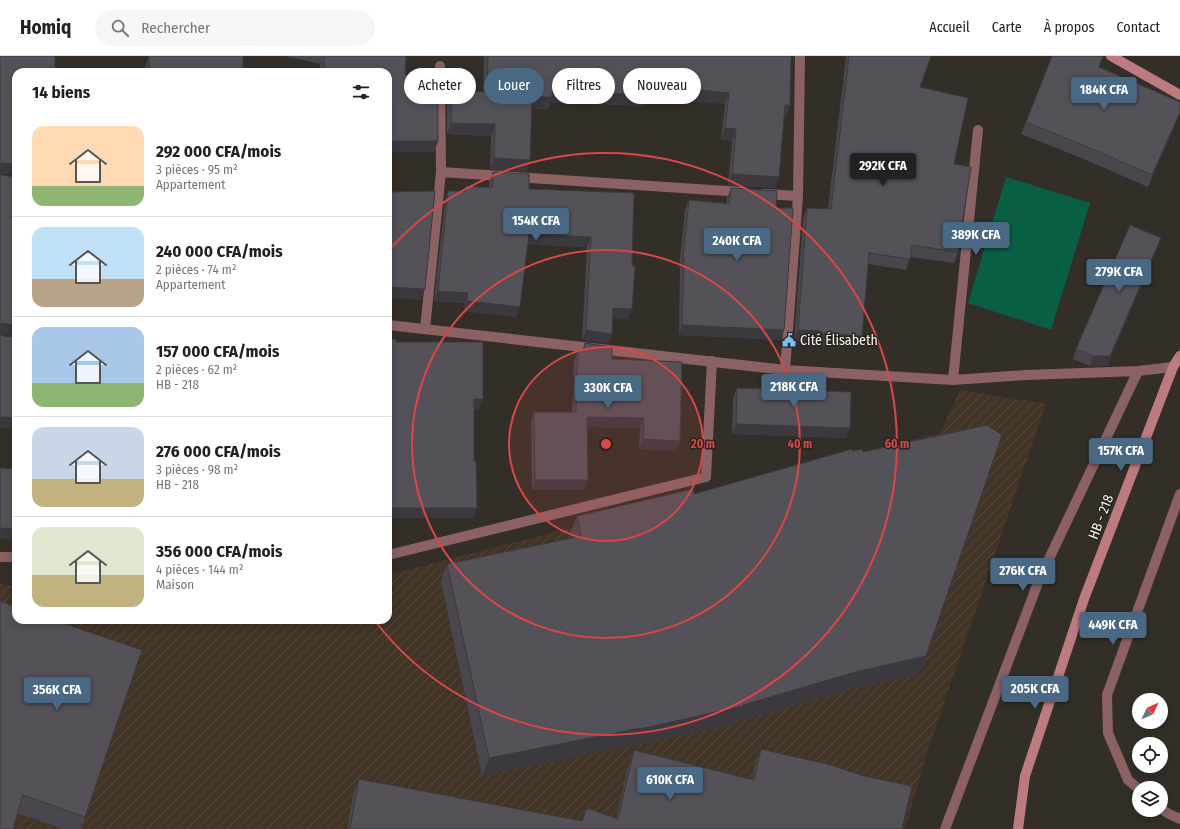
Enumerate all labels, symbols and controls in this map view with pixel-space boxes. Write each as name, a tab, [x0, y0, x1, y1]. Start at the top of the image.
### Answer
search box	[95, 10, 375, 46]
text: Homiq	[20, 16, 71, 39]
icon: search	[109, 17, 131, 39]
text: Rechercher	[141, 19, 210, 37]
text: Accueil	[929, 19, 970, 36]
text: Carte	[992, 19, 1022, 36]
text: À propos	[1044, 19, 1095, 36]
text: Contact	[1117, 19, 1160, 36]
chip: Acheter	[404, 68, 476, 104]
chip: Louer	[484, 68, 544, 104]
chip: Filtres	[552, 68, 615, 104]
chip: Nouveau	[623, 68, 701, 104]
pin: 184K CFA	[1063, 77, 1145, 111]
icon: filters	[350, 81, 372, 103]
text: 14 biens	[32, 82, 90, 103]
text: 184K CFA	[1080, 82, 1128, 97]
text: 292 000 CFA/mois	[156, 141, 281, 162]
icon: home	[64, 142, 112, 190]
pin: 292K CFA	[842, 153, 924, 187]
text: 292K CFA	[859, 158, 907, 173]
text: 3 pièces · 95 m²	[156, 162, 238, 177]
text: Appartement	[156, 177, 225, 192]
pin: 154K CFA	[495, 208, 577, 242]
text: 154K CFA	[512, 213, 560, 228]
pin: 389K CFA	[935, 222, 1017, 256]
text: 389K CFA	[952, 227, 1000, 242]
pin: 240K CFA	[696, 228, 778, 262]
text: 240K CFA	[713, 233, 761, 248]
text: 240 000 CFA/mois	[156, 241, 283, 262]
icon: home	[64, 243, 112, 291]
pin: 279K CFA	[1078, 259, 1160, 293]
text: 2 pièces · 74 m²	[156, 262, 236, 277]
text: 279K CFA	[1095, 264, 1143, 279]
text: Appartement	[156, 277, 225, 292]
place label: Cité Élisabeth	[800, 331, 878, 349]
public building icon: Cité Élisabeth	[781, 332, 797, 348]
text: 157 000 CFA/mois	[156, 341, 279, 362]
icon: home	[64, 343, 112, 391]
text: 2 pièces · 62 m²	[156, 362, 237, 377]
pin: 218K CFA	[753, 374, 835, 408]
pin: 330K CFA	[567, 375, 649, 409]
text: HB - 218	[156, 377, 199, 392]
text: 218K CFA	[770, 379, 818, 394]
text: 330K CFA	[584, 380, 632, 395]
centre of rings	[599, 437, 613, 451]
text: 20 m	[690, 437, 715, 451]
text: 40 m	[788, 437, 812, 451]
text: 60 m	[885, 437, 909, 451]
pin: 157K CFA	[1080, 438, 1162, 472]
text: 276 000 CFA/mois	[156, 441, 281, 462]
icon: home	[64, 443, 112, 491]
text: 157K CFA	[1098, 443, 1144, 458]
text: 3 pièces · 98 m²	[156, 462, 238, 477]
text: HB - 218	[156, 477, 199, 492]
street label: HB - 218	[1085, 492, 1117, 542]
text: 356 000 CFA/mois	[156, 541, 282, 562]
icon: home	[64, 543, 112, 591]
pin: 276K CFA	[982, 558, 1064, 592]
text: 4 pièces · 144 m²	[156, 562, 243, 577]
text: 276K CFA	[999, 563, 1047, 578]
text: Maison	[156, 577, 194, 592]
pin: 449K CFA	[1072, 612, 1154, 646]
text: 449K CFA	[1088, 617, 1138, 632]
pin: 205K CFA	[994, 676, 1076, 710]
pin: 356K CFA	[16, 677, 98, 711]
text: 205K CFA	[1011, 681, 1059, 696]
text: 356K CFA	[33, 682, 81, 697]
north arrow	[1132, 693, 1168, 729]
map controls	[1132, 693, 1168, 817]
button: locate	[1132, 737, 1168, 773]
pin: 610K CFA	[629, 767, 711, 801]
text: 610K CFA	[646, 772, 694, 787]
button: layers	[1132, 781, 1168, 817]

